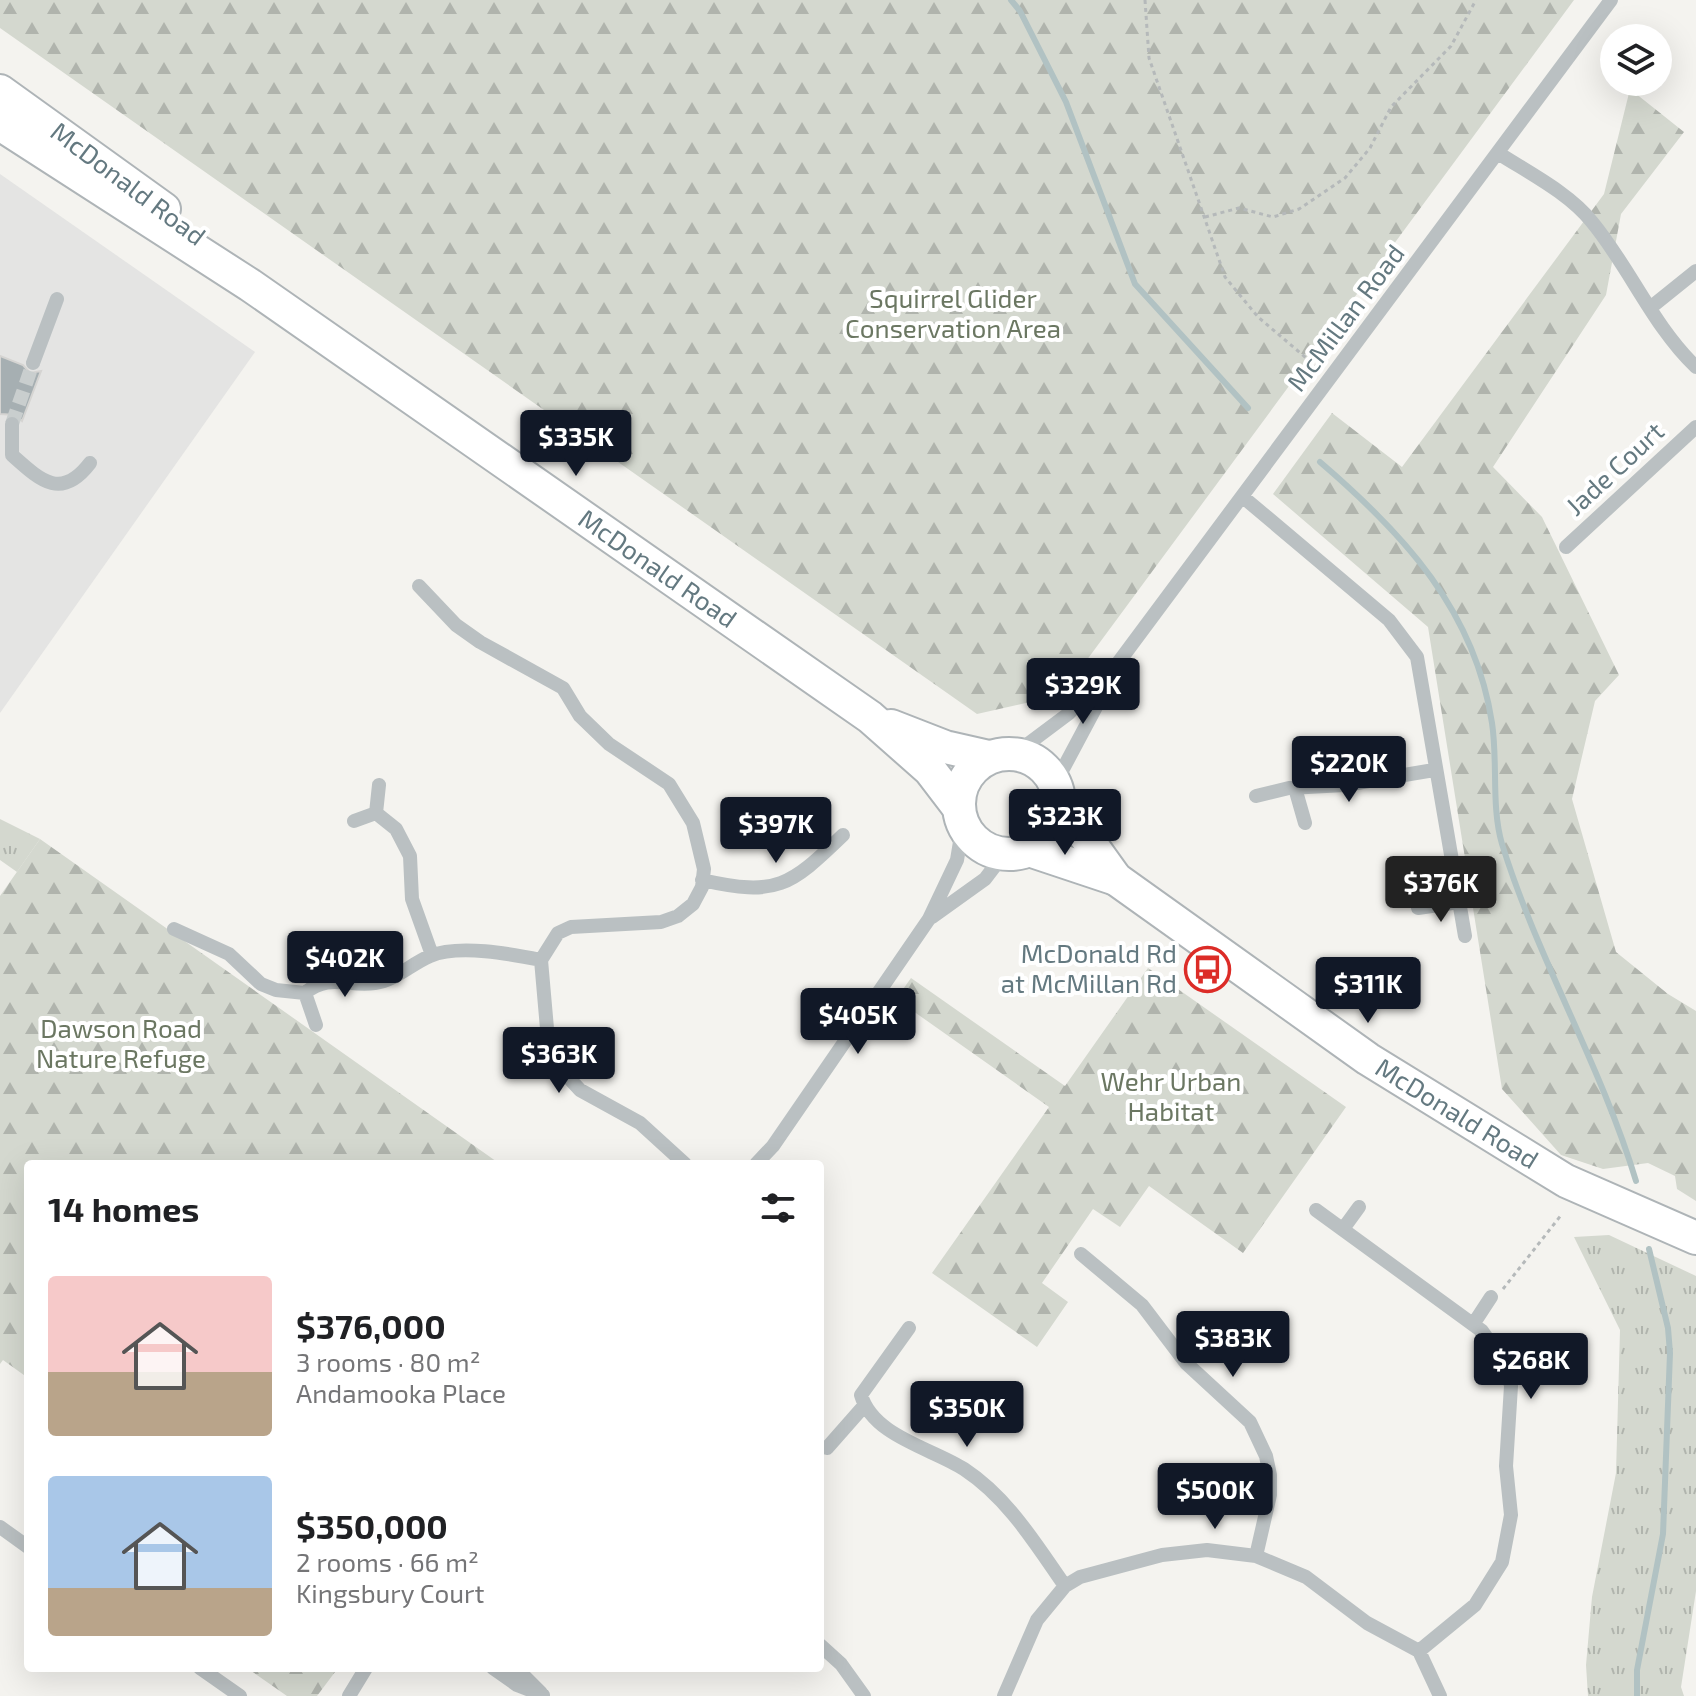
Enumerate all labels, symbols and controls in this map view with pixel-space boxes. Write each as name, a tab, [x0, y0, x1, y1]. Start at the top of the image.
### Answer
map controls	[1600, 24, 1672, 96]
button: layers	[1600, 24, 1672, 96]
street label: McDonald Road	[46, 115, 212, 251]
street label: McMillan Road	[1280, 238, 1410, 396]
park label: Squirrel Glider Conservation Area	[845, 282, 1061, 343]
pin: $335K	[520, 410, 632, 478]
street label: Jade Court	[1559, 415, 1669, 521]
text: $335K	[538, 420, 614, 451]
street label: McDonald Road	[573, 502, 743, 633]
pin: $329K	[1027, 658, 1139, 726]
text: $329K	[1045, 668, 1121, 699]
pin: $220K	[1293, 736, 1405, 804]
text: $220K	[1310, 746, 1388, 777]
pin: $323K	[1009, 789, 1121, 857]
pin: $397K	[720, 797, 832, 865]
text: $323K	[1027, 799, 1103, 830]
text: $397K	[738, 807, 814, 838]
pin: $376K	[1385, 856, 1497, 924]
text: $376K	[1403, 866, 1479, 897]
pin: $402K	[289, 931, 401, 999]
place label: McDonald Rd at McMillan Rd	[1001, 937, 1177, 998]
text: $402K	[305, 941, 385, 972]
bus stop icon: McDonald Rd at McMillan Rd	[1184, 945, 1232, 993]
pin: $311K	[1312, 957, 1424, 1025]
text: $311K	[1334, 967, 1402, 998]
pin: $405K	[802, 988, 914, 1056]
text: $405K	[819, 998, 897, 1029]
park label: Dawson Road Nature Refuge	[36, 1012, 206, 1073]
pin: $363K	[503, 1027, 615, 1095]
text: $363K	[521, 1037, 597, 1068]
street label: McDonald Road	[1371, 1051, 1545, 1174]
park label: Wehr Urban Habitat	[1101, 1065, 1241, 1126]
icon: filters	[756, 1186, 800, 1230]
text: 14 homes	[48, 1188, 199, 1229]
text: $376,000	[296, 1305, 446, 1346]
icon: home	[112, 1308, 208, 1404]
pin: $383K	[1177, 1311, 1289, 1379]
text: $383K	[1194, 1321, 1272, 1352]
pin: $268K	[1475, 1333, 1587, 1401]
text: $268K	[1492, 1343, 1570, 1374]
text: 3 rooms · 80 m²	[296, 1346, 480, 1377]
text: Andamooka Place	[296, 1377, 506, 1408]
pin: $350K	[911, 1381, 1023, 1449]
text: $350K	[928, 1391, 1006, 1422]
pin: $500K	[1159, 1463, 1271, 1531]
text: $500K	[1176, 1473, 1254, 1504]
text: $350,000	[296, 1505, 448, 1546]
icon: home	[112, 1508, 208, 1604]
text: 2 rooms · 66 m²	[296, 1546, 479, 1577]
text: Kingsbury Court	[296, 1577, 484, 1608]

